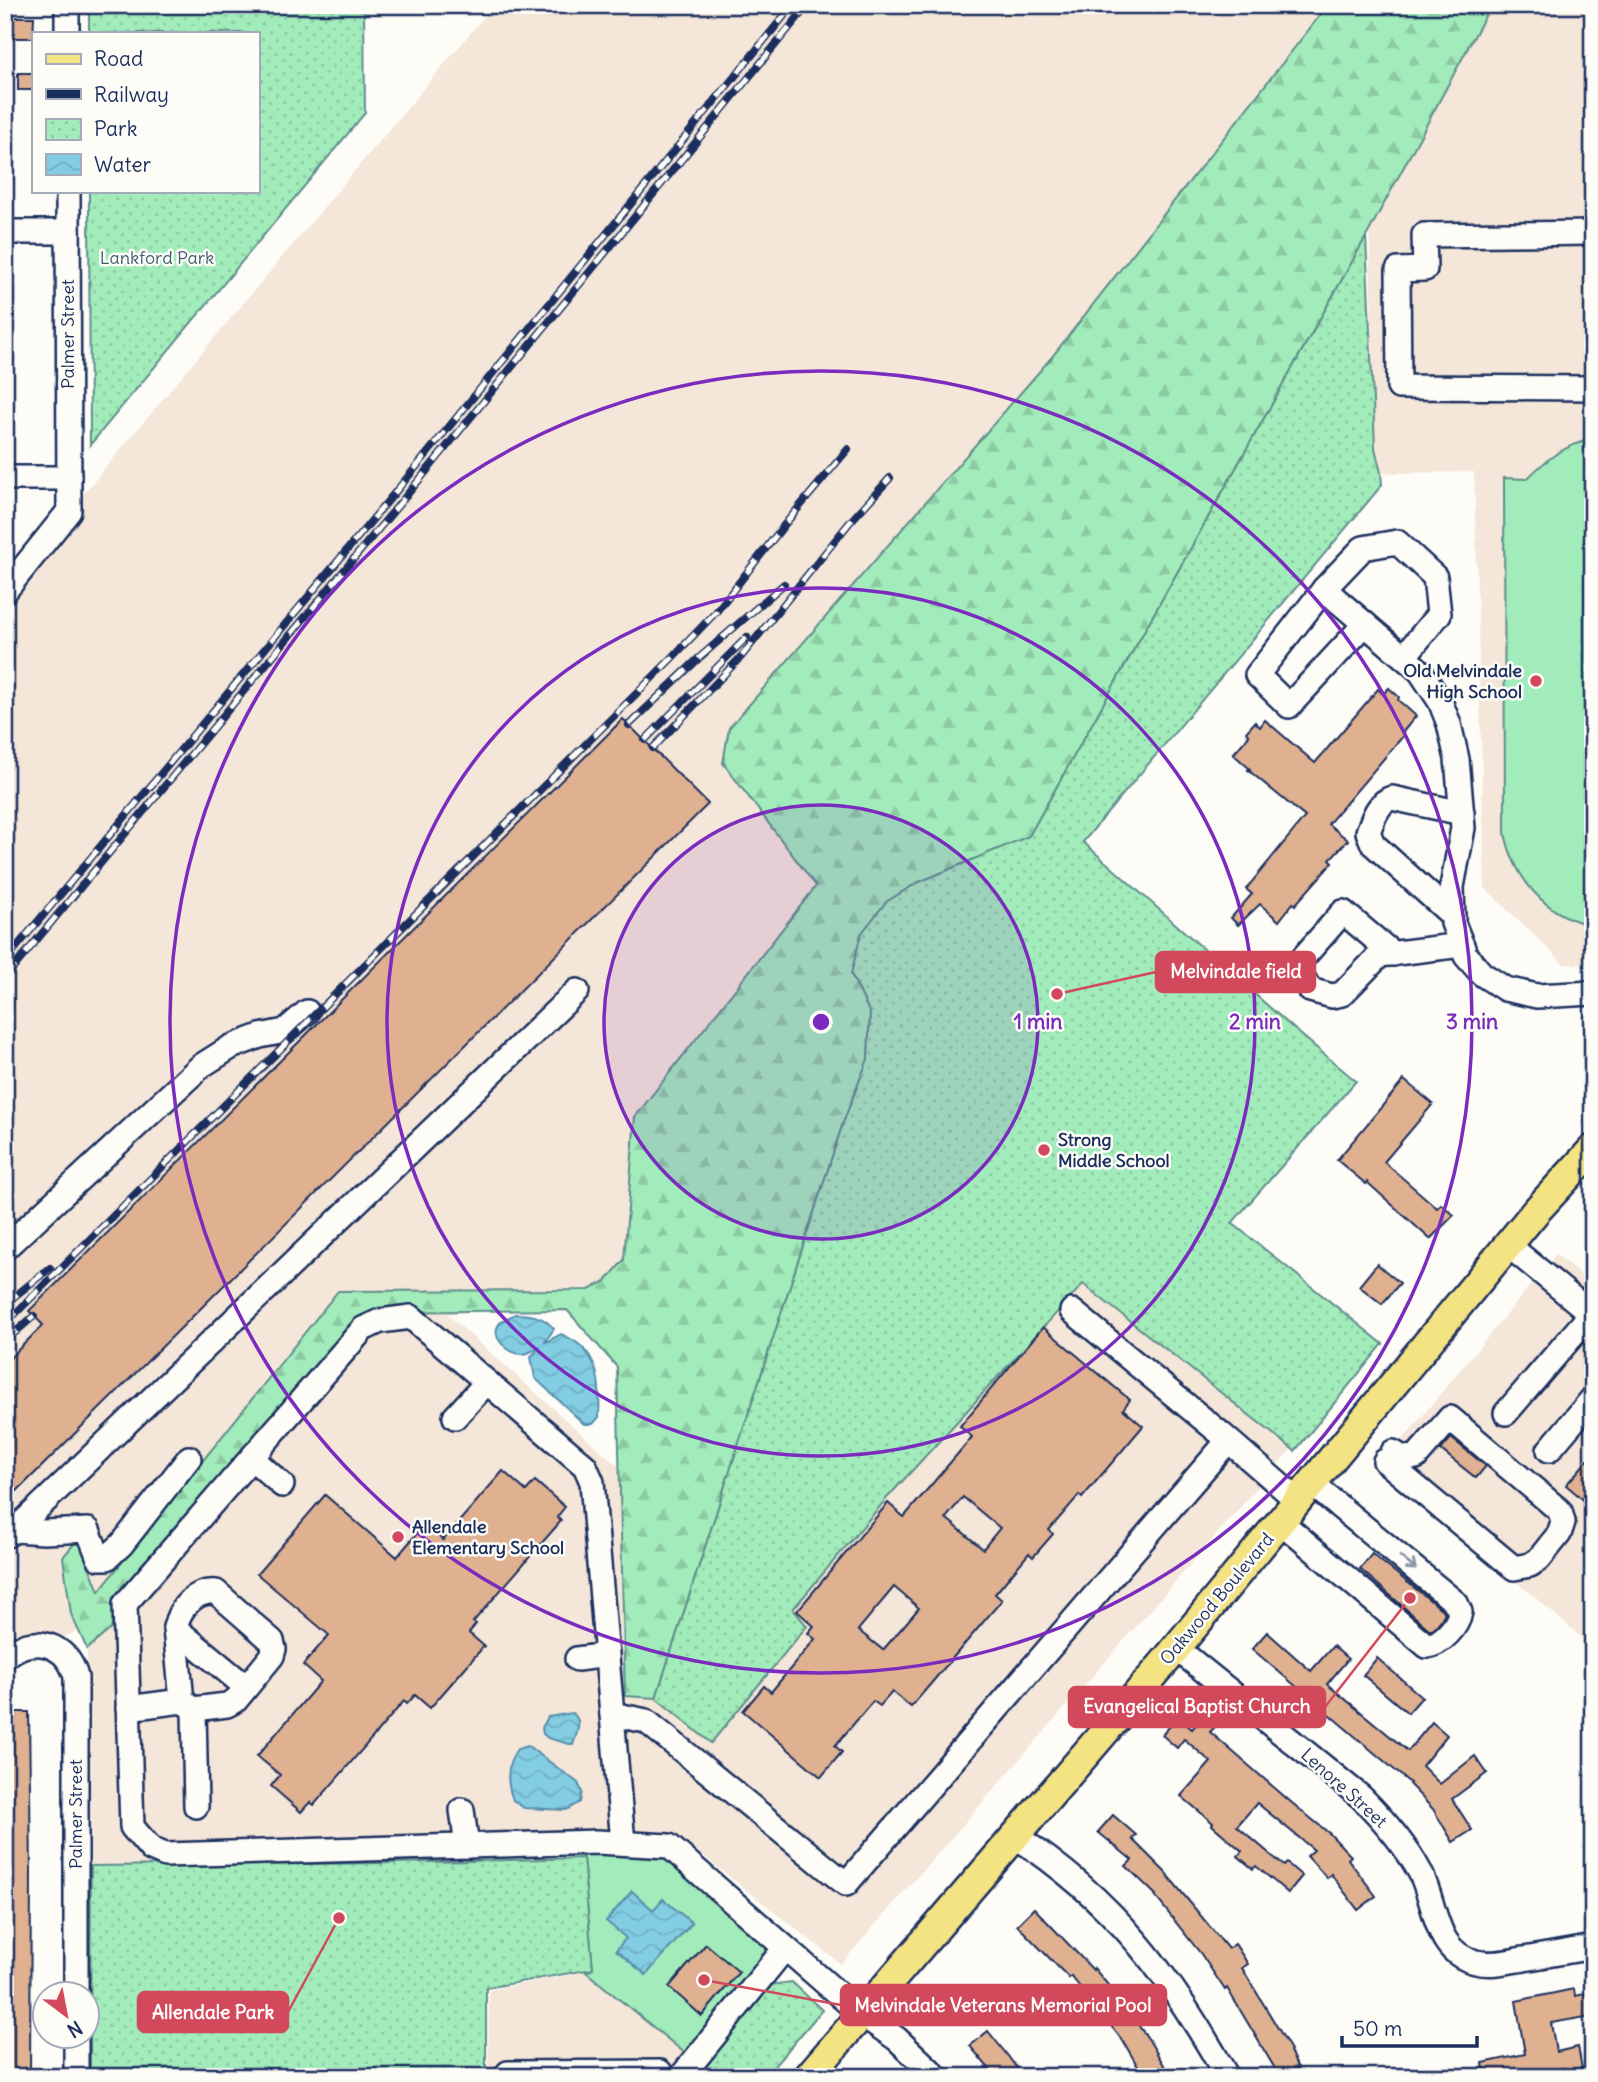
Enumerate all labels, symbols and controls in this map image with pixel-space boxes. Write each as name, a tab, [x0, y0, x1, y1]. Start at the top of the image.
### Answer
legend	[32, 32, 259, 192]
text: Road	[94, 45, 143, 72]
text: Railway	[94, 81, 169, 108]
text: Park	[94, 115, 137, 142]
text: Water	[94, 151, 152, 178]
park label: Lankford Park	[100, 246, 214, 269]
street label: Palmer Street	[56, 279, 79, 389]
place label: Old Melvindale High School	[1403, 659, 1522, 703]
marker: Old Melvindale High School	[1528, 673, 1544, 689]
callout: Melvindale field	[1156, 952, 1315, 992]
text: Melvindale field	[1170, 959, 1302, 983]
text: 1 min	[1014, 1008, 1062, 1035]
text: 2 min	[1229, 1008, 1281, 1035]
text: 3 min	[1446, 1008, 1498, 1035]
centre of rings	[809, 1010, 833, 1034]
place label: Strong Middle School	[1058, 1128, 1170, 1172]
marker: Strong Middle School	[1036, 1142, 1052, 1158]
place label: Allendale Elementary School	[412, 1515, 564, 1559]
street label: Oakwood Boulevard	[1155, 1528, 1279, 1669]
marker: Allendale Elementary School	[390, 1529, 406, 1545]
one-way arrow	[1399, 1555, 1417, 1571]
callout: Evangelical Baptist Church	[1069, 1687, 1325, 1727]
text: Evangelical Baptist Church	[1083, 1694, 1311, 1718]
street label: Lenore Street	[1296, 1743, 1392, 1832]
street label: Palmer Street	[64, 1759, 87, 1869]
north arrow	[32, 1980, 102, 2050]
callout: Melvindale Veterans Memorial Pool	[841, 1985, 1166, 2025]
callout: Allendale Park	[138, 1992, 288, 2032]
text: Melvindale Veterans Memorial Pool	[855, 1993, 1151, 2017]
text: Allendale Park	[152, 2000, 274, 2024]
scale bar	[1342, 2005, 1477, 2049]
text: 50 m	[1353, 2015, 1402, 2042]
text: N	[63, 2016, 87, 2043]

